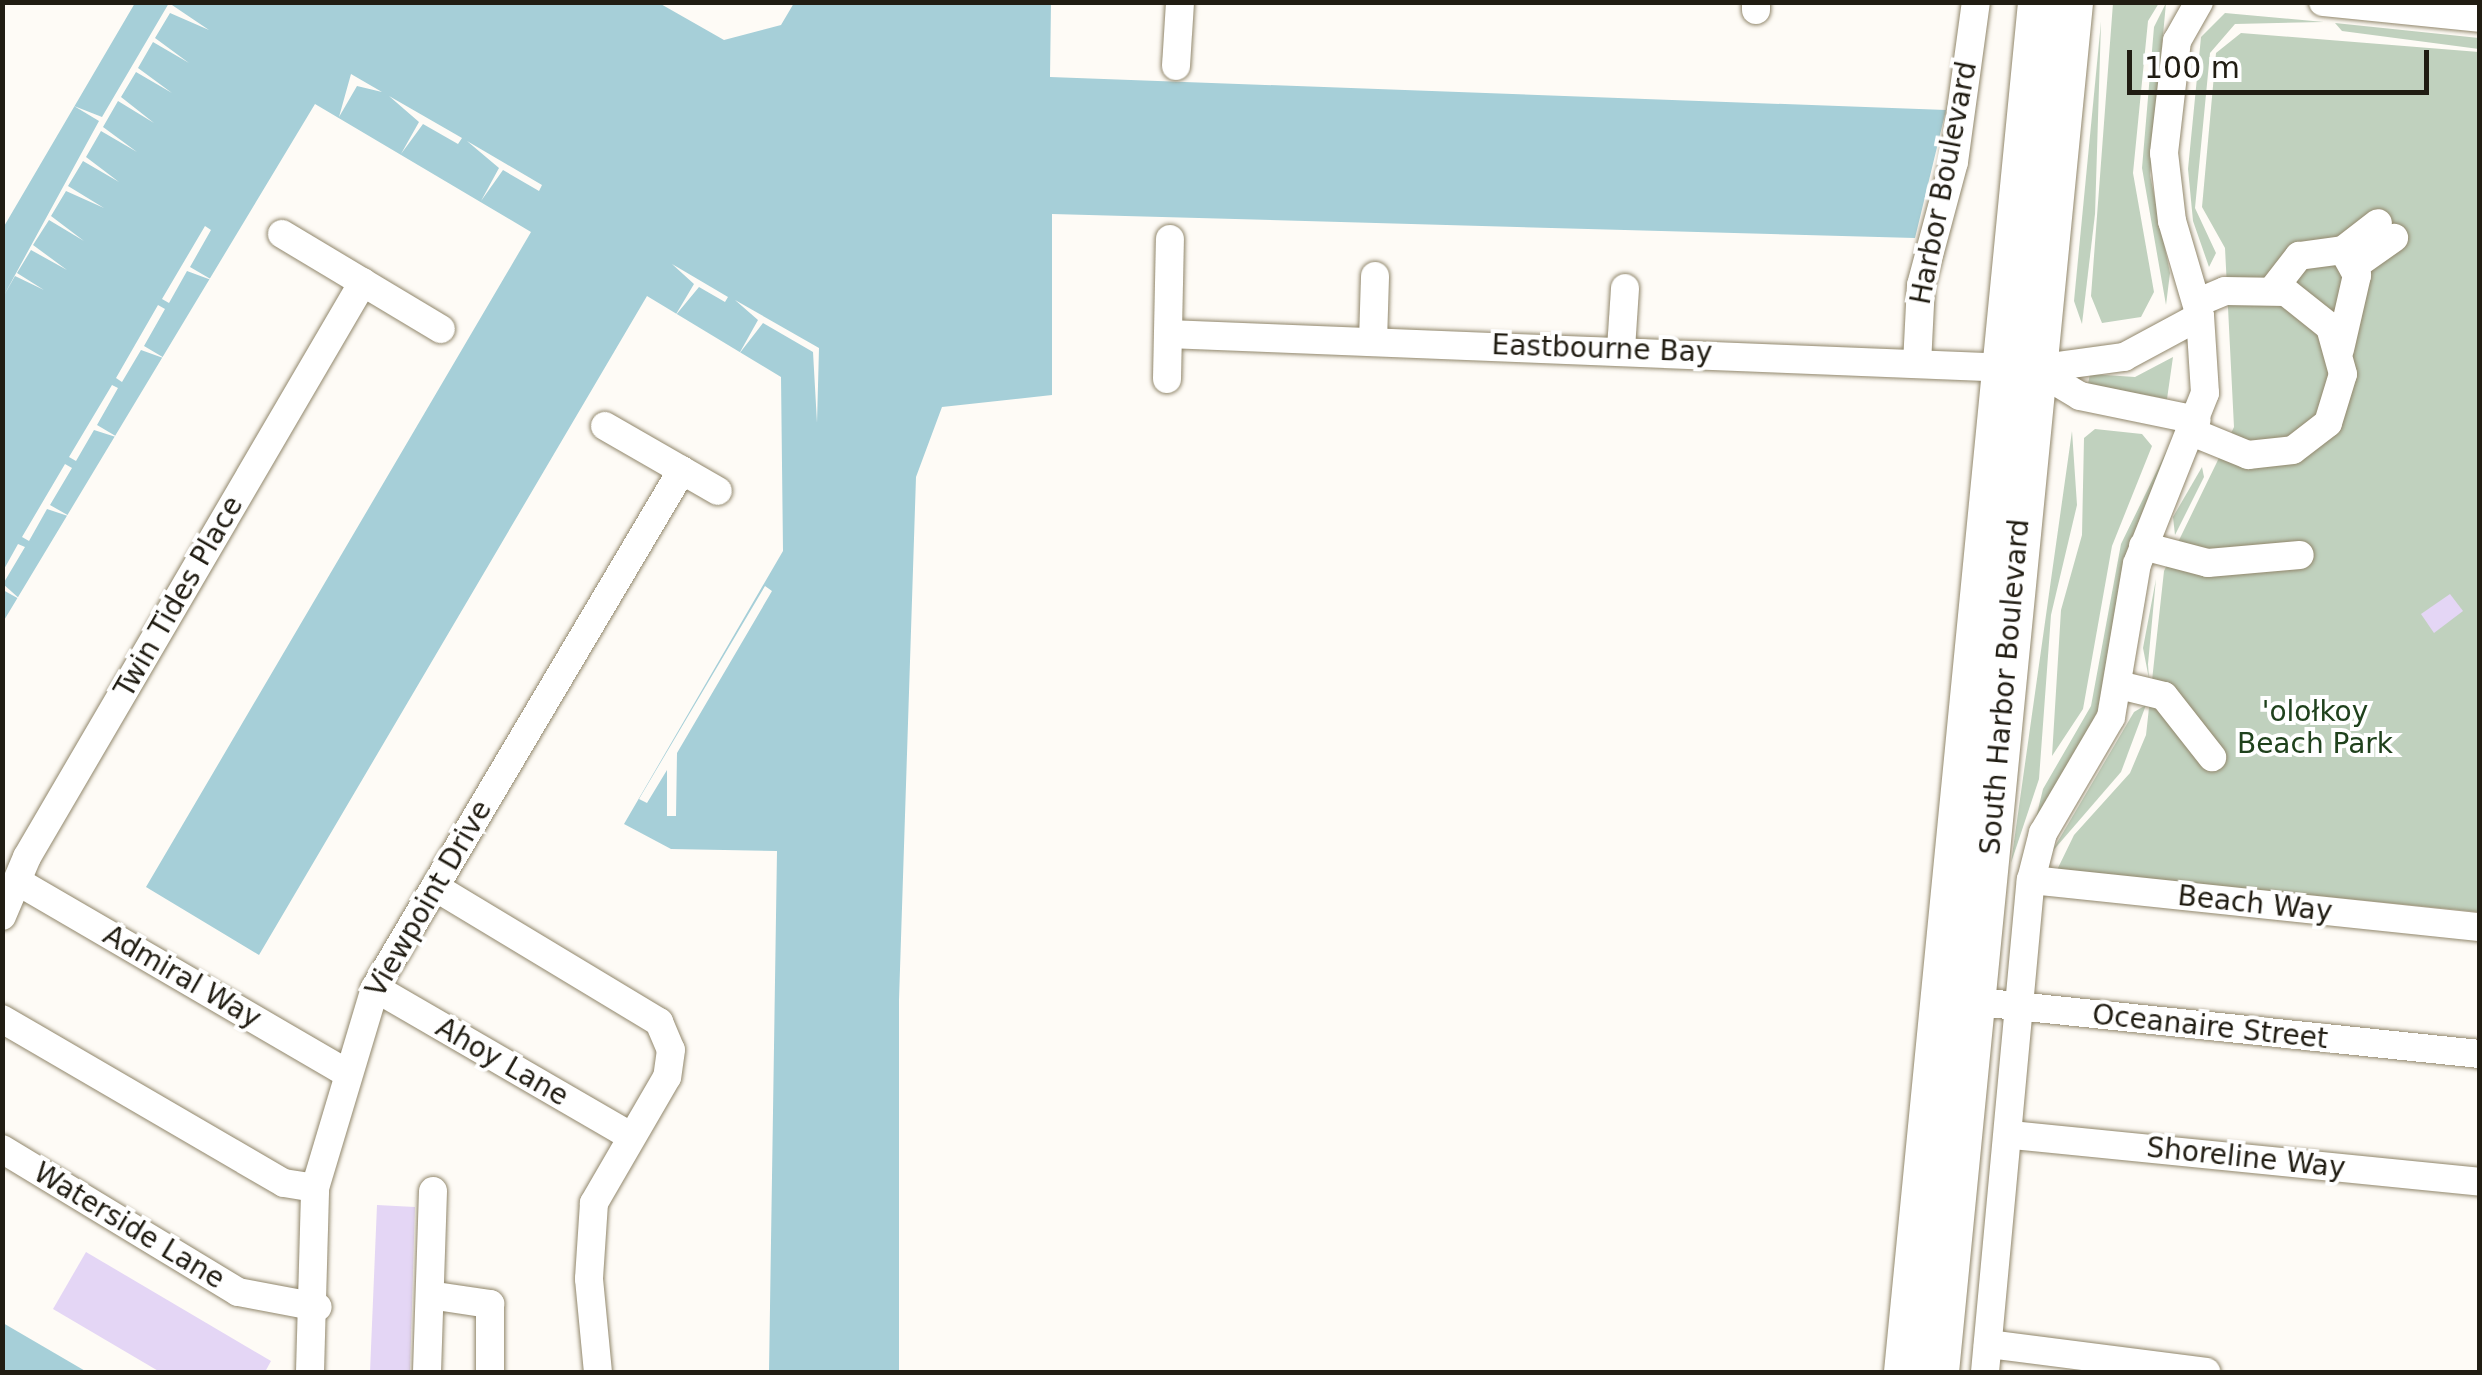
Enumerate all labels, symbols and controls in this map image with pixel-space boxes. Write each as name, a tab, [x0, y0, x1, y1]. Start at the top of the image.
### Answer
scale bar	[2132, 30, 2434, 92]
text: 100 m	[2144, 50, 2240, 85]
street label: Harbor Boulevard	[1904, 59, 1984, 307]
street label: Eastbourne Bay	[1491, 328, 1713, 370]
street label: Twin Tides Place	[108, 490, 250, 704]
street label: South Harbor Boulevard	[1974, 518, 2036, 856]
park label: 'olołkoy Beach Park	[2237, 695, 2393, 761]
street label: Viewpoint Drive	[359, 795, 499, 1003]
street label: Beach Way	[2176, 879, 2334, 929]
street label: Admiral Way	[97, 918, 267, 1036]
street label: Oceanaire Street	[2091, 998, 2329, 1056]
street label: Ahoy Lane	[430, 1011, 574, 1113]
street label: Shoreline Way	[2145, 1131, 2347, 1185]
street label: Waterside Lane	[27, 1156, 231, 1296]

